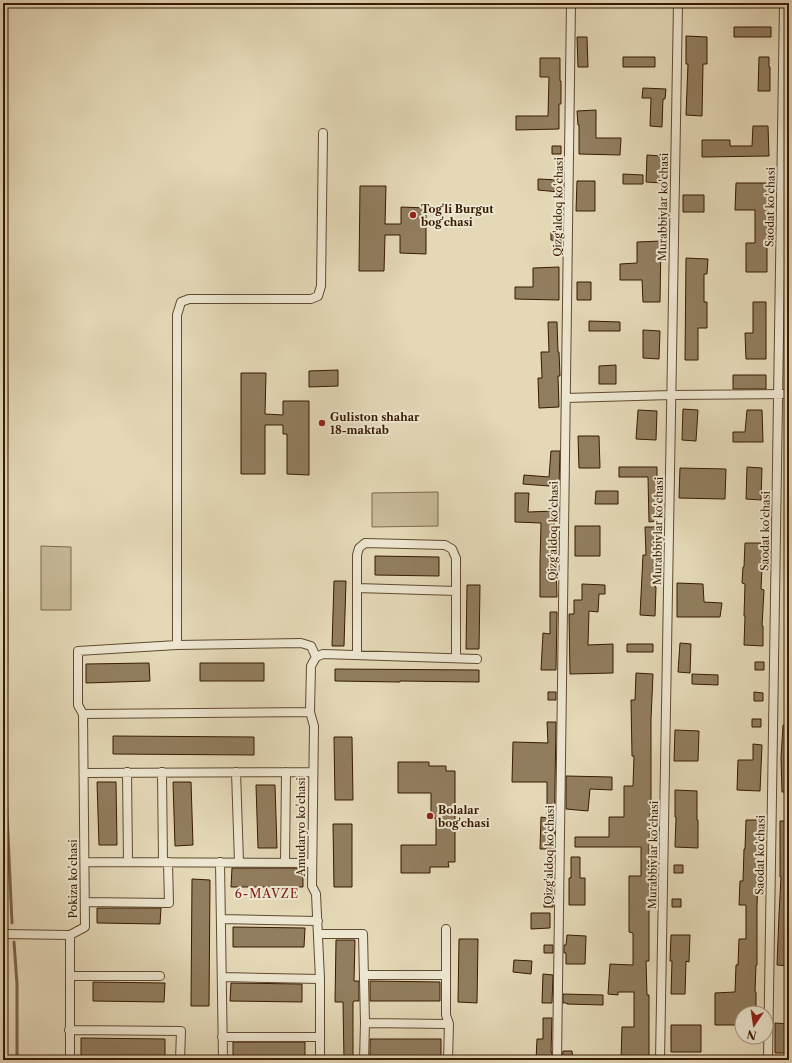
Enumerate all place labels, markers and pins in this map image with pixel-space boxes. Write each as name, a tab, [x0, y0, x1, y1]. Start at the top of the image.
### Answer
place label: Tog'li Burgut bog'chasi	[420, 202, 494, 229]
marker: Tog'li Burgut bog'chasi	[408, 210, 418, 220]
place label: Guliston shahar 18-maktab	[330, 410, 420, 437]
marker: Guliston shahar 18-maktab	[317, 418, 327, 428]
place label: Bolalar bog'chasi	[437, 803, 490, 830]
marker: Bolalar bog'chasi	[425, 811, 435, 821]

